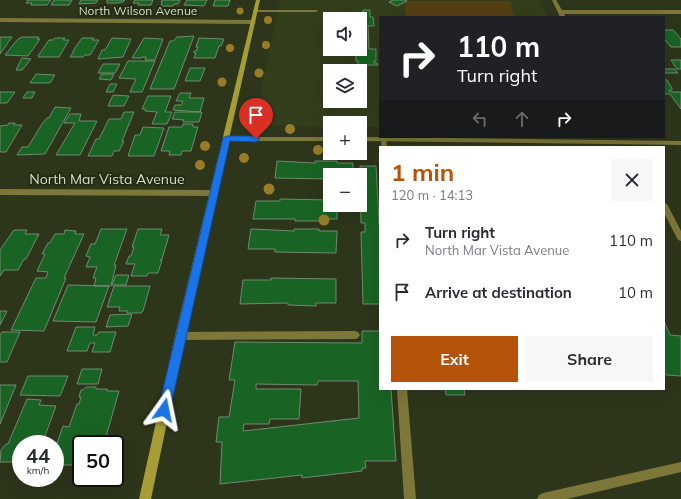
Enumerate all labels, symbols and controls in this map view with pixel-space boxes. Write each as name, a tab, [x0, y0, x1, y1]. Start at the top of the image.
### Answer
street label: North Wilson Avenue	[79, 3, 197, 18]
map controls	[323, 12, 367, 212]
button: sound	[323, 12, 367, 56]
text: 110 m	[457, 29, 540, 64]
icon: right	[391, 32, 443, 84]
button: layers	[323, 64, 367, 108]
text: Turn right	[457, 64, 537, 87]
pin	[239, 98, 273, 139]
icon: arrive	[245, 104, 267, 126]
icon: left	[469, 108, 491, 130]
icon: ahead	[511, 108, 533, 130]
icon: right	[553, 108, 575, 130]
button: +	[323, 116, 367, 160]
text: 1 min	[391, 157, 454, 187]
button: close	[611, 159, 653, 201]
button: −	[323, 168, 367, 212]
street label: North Mar Vista Avenue	[29, 170, 185, 188]
text: 120 m · 14:13	[391, 187, 473, 203]
text: Turn right	[425, 223, 495, 242]
icon: right	[391, 229, 413, 251]
text: 110 m	[609, 231, 653, 250]
text: North Mar Vista Avenue	[425, 242, 569, 258]
icon: arrive	[391, 281, 413, 303]
text: Arrive at destination	[425, 283, 572, 302]
text: 10 m	[618, 283, 653, 302]
button: Exit	[391, 336, 518, 382]
button: Share	[526, 336, 653, 382]
position arrow	[143, 389, 185, 431]
speed limit sign: 50	[72, 435, 124, 487]
text: 44	[26, 443, 50, 468]
text: km/h	[27, 464, 49, 477]

